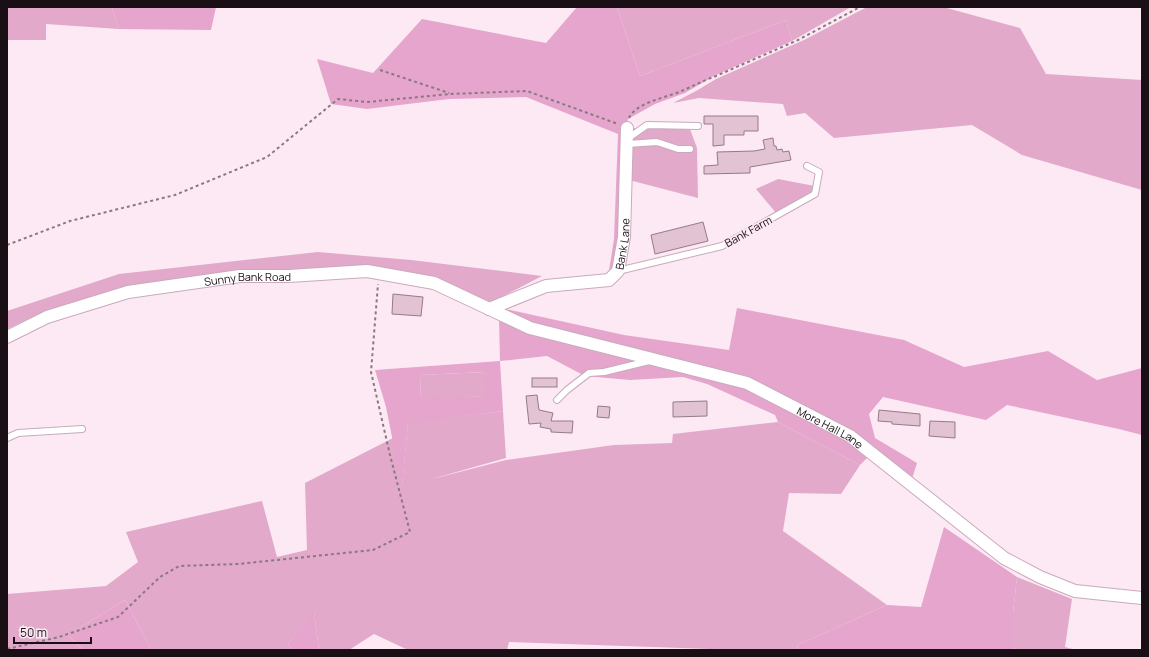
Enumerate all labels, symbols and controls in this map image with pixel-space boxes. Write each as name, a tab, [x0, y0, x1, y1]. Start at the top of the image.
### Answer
street label: Bank Farm	[722, 212, 774, 250]
street label: Bank Lane	[611, 217, 632, 271]
street label: Sunny Bank Road	[203, 269, 291, 289]
street label: More Hall Lane	[794, 403, 867, 452]
scale bar	[14, 619, 91, 645]
text: 50 m	[20, 624, 47, 641]

